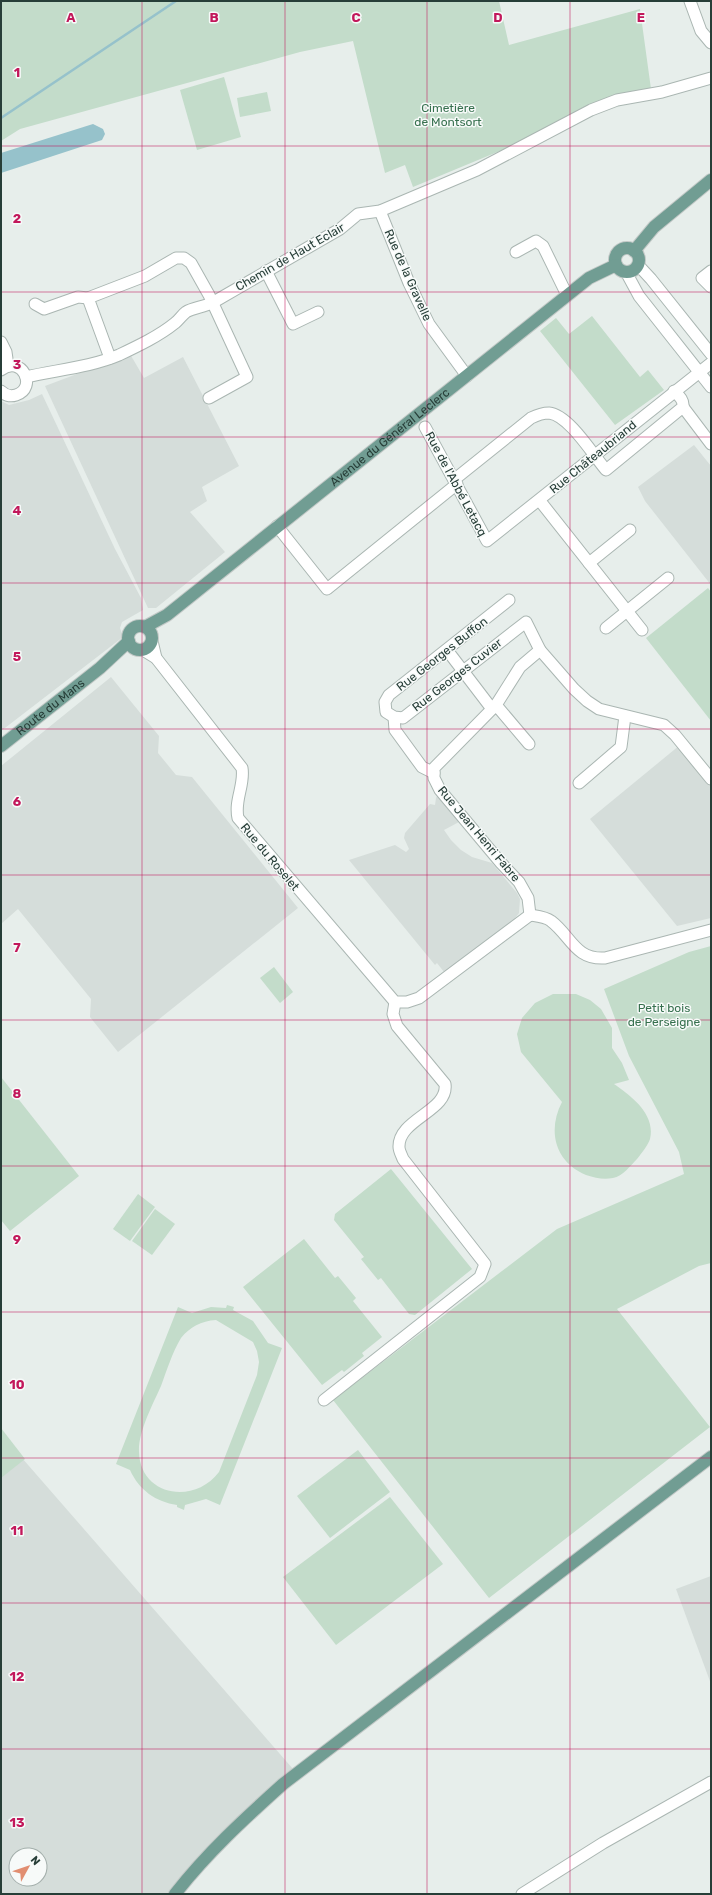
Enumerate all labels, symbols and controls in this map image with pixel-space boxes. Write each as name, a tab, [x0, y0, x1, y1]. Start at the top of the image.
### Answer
text: A	[66, 10, 76, 25]
text: B	[209, 10, 219, 25]
text: C	[351, 10, 361, 25]
text: D	[493, 10, 503, 25]
text: E	[637, 10, 645, 25]
text: 1	[14, 65, 20, 80]
park label: Cimetière de Montsort	[414, 101, 482, 129]
text: 2	[13, 211, 21, 226]
street label: Chemin de Haut Eclair	[233, 220, 347, 294]
street label: Rue de la Gravelle	[382, 227, 435, 323]
text: 3	[13, 357, 22, 372]
street label: Avenue du Général Leclerc	[327, 385, 453, 489]
street label: Rue Châteaubriand	[547, 418, 639, 496]
street label: Rue de l'Abbé Letacq	[422, 429, 490, 539]
text: 4	[13, 503, 22, 518]
street label: Rue Georges Buffon	[394, 614, 490, 694]
street label: Rue Georges Cuvier	[409, 635, 505, 714]
text: 5	[13, 649, 21, 664]
street label: Route du Mans	[13, 676, 87, 738]
street label: Rue Jean Henri Fabre	[435, 783, 523, 885]
text: 6	[13, 794, 22, 809]
street label: Rue du Roselet	[238, 820, 303, 894]
text: 7	[13, 940, 21, 955]
park label: Petit bois de Perseigne	[628, 1001, 701, 1029]
text: 8	[13, 1086, 22, 1101]
text: 9	[13, 1232, 21, 1247]
text: 10	[9, 1377, 25, 1392]
text: 11	[11, 1523, 23, 1538]
text: 12	[10, 1669, 24, 1684]
text: 13	[9, 1815, 25, 1830]
north arrow	[8, 1847, 48, 1887]
text: N	[28, 1854, 43, 1868]

